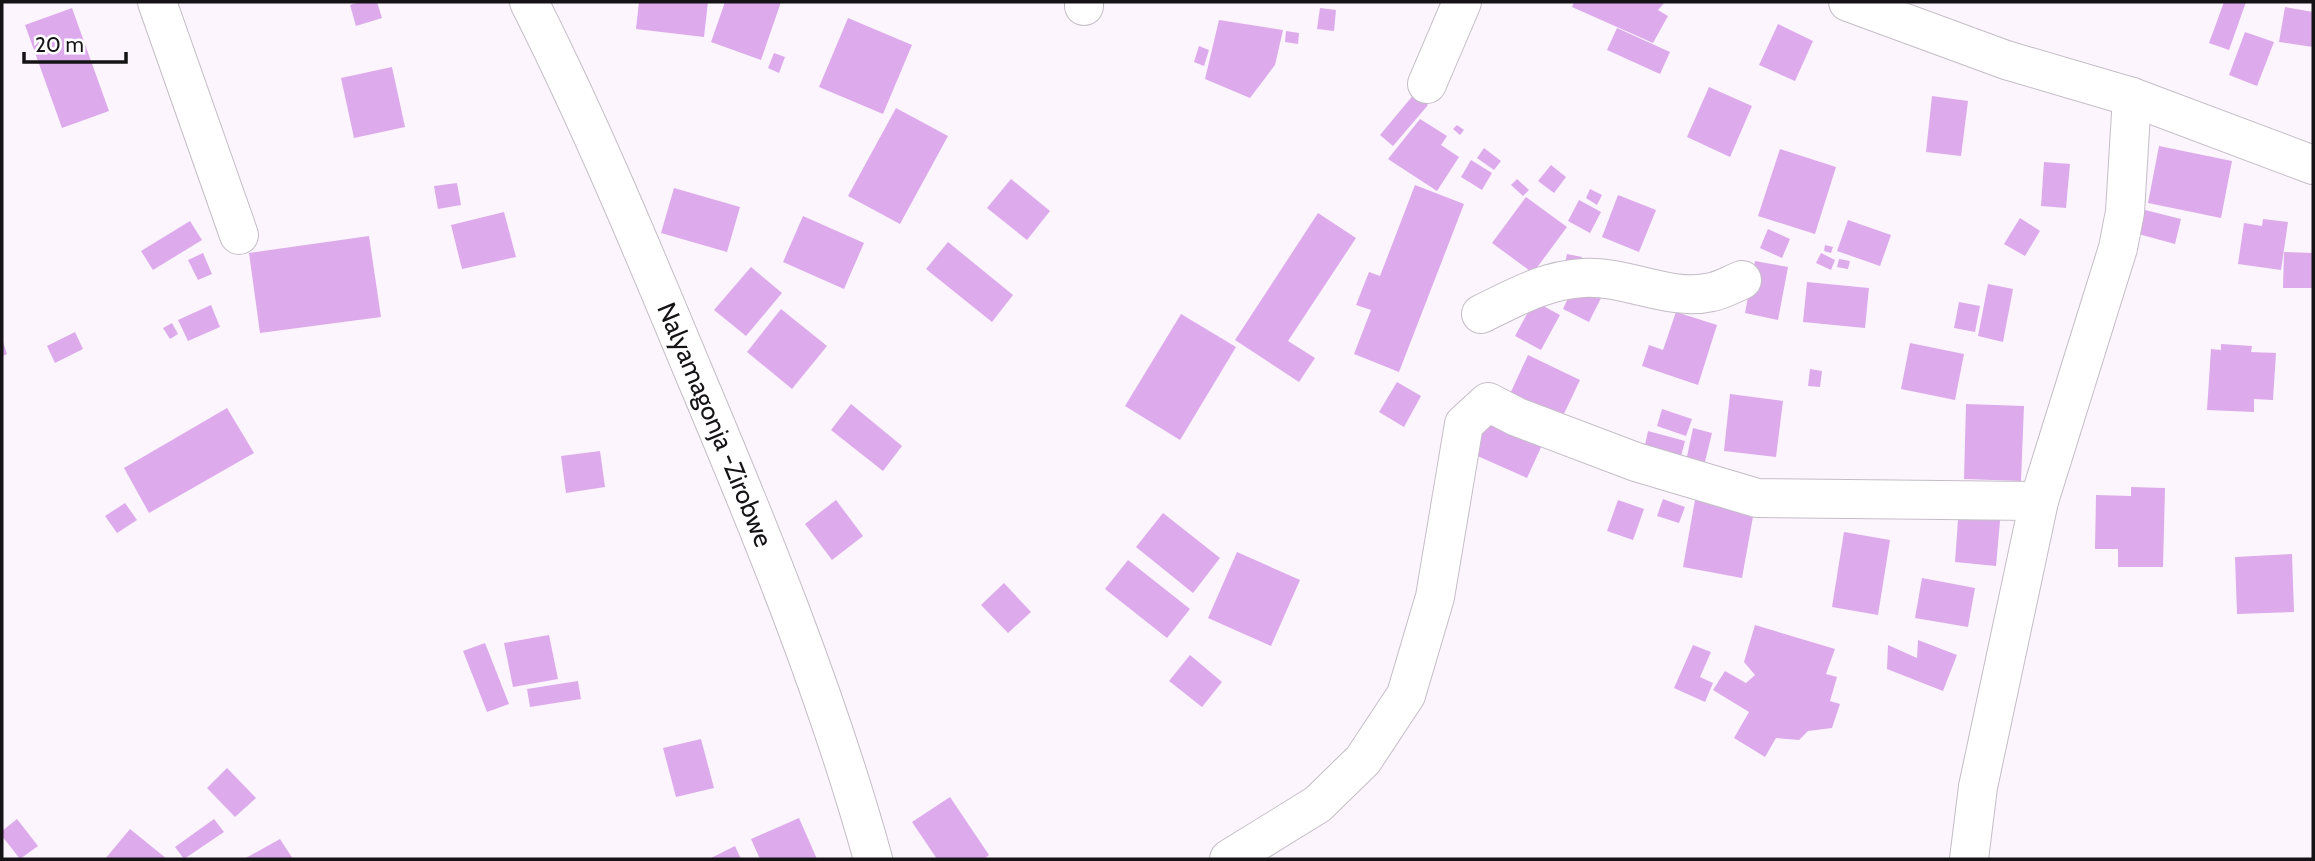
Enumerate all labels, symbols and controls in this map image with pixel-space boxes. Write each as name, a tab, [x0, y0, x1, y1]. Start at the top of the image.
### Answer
scale bar	[24, 21, 126, 65]
text: 20 m	[35, 32, 84, 57]
street label: Nalyamagonja -Zirobwe	[650, 298, 780, 552]

